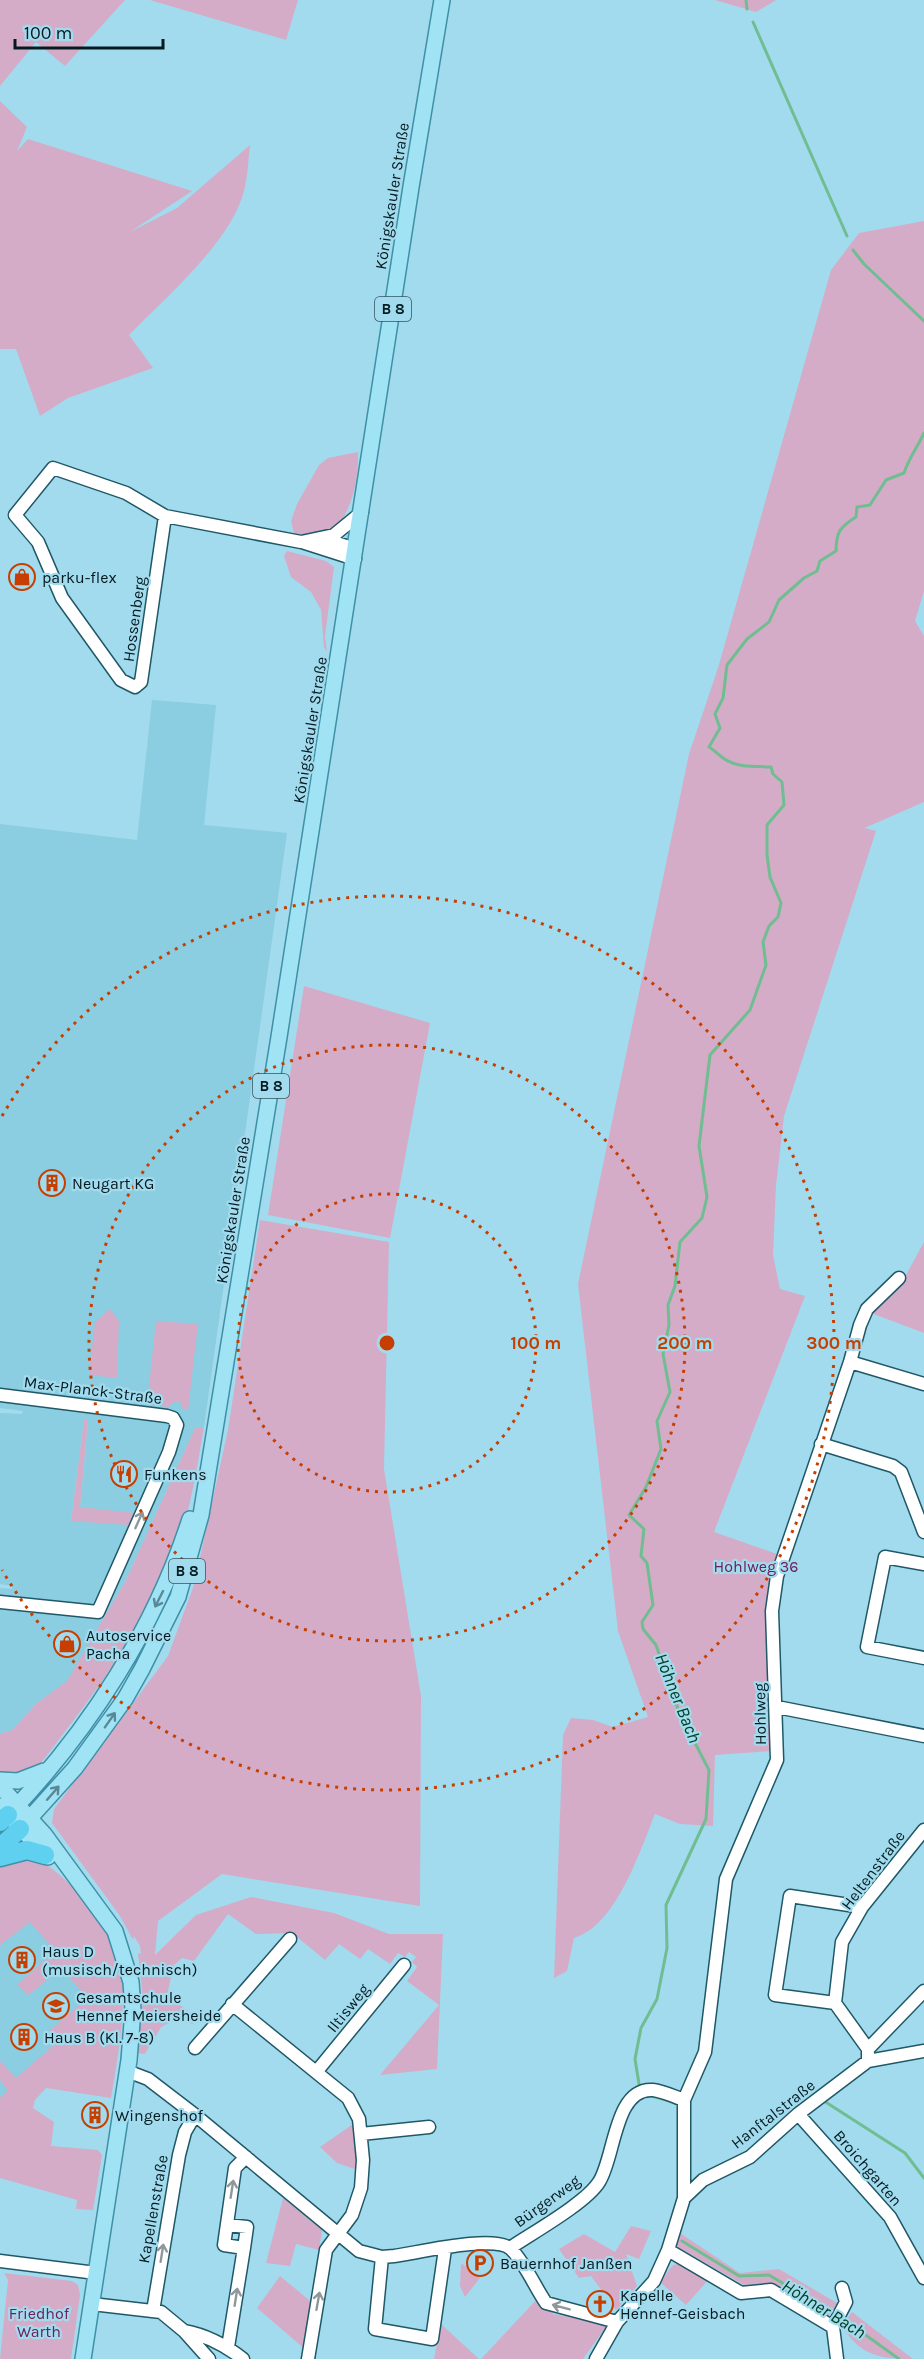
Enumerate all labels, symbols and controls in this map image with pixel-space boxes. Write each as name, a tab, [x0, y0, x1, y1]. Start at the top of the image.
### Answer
scale bar	[15, 12, 164, 50]
text: 100 m	[24, 22, 72, 44]
street label: Königskauler Straße	[371, 121, 413, 271]
road number: B 8	[375, 297, 411, 321]
shop icon: parku-flex	[7, 562, 37, 592]
place label: parku-flex	[42, 568, 117, 587]
street label: Hossenberg	[119, 575, 149, 663]
street label: Königskauler Straße	[289, 655, 331, 805]
road number: B 8	[253, 1074, 289, 1098]
street label: Königskauler Straße	[212, 1135, 254, 1285]
building icon: Neugart KG	[37, 1168, 67, 1198]
place label: Neugart KG	[72, 1174, 154, 1193]
text: 100 m	[511, 1332, 561, 1354]
text: 200 m	[657, 1332, 713, 1354]
text: 300 m	[806, 1332, 862, 1354]
centre of rings	[377, 1333, 397, 1353]
street label: Max-Planck-Straße	[23, 1372, 163, 1408]
restaurant icon: Funkens	[109, 1459, 139, 1489]
place label: Funkens	[144, 1465, 207, 1484]
one-way arrow	[133, 1511, 145, 1529]
park label: Hohlweg 36	[714, 1557, 798, 1576]
road number: B 8	[169, 1559, 205, 1583]
one-way arrow	[153, 1589, 164, 1607]
place label: Autoservice Pacha	[86, 1626, 171, 1663]
shop icon: Autoservice Pacha	[52, 1629, 82, 1659]
water label: Höhner Bach	[650, 1650, 706, 1746]
street label: Hohlweg	[750, 1683, 770, 1745]
one-way arrow	[103, 1712, 116, 1728]
one-way arrow	[46, 1786, 60, 1801]
street label: Heltenstraße	[837, 1827, 909, 1913]
place label: Haus D (musisch/technisch)	[42, 1942, 197, 1979]
building icon: Haus D (musisch/technisch)	[7, 1945, 37, 1975]
street label: Iltisweg	[323, 1980, 373, 2036]
place label: Gesamtschule Hennef Meiersheide	[76, 1988, 221, 2025]
school or university icon: Gesamtschule Hennef Meiersheide	[41, 1991, 71, 2021]
building icon: Haus B (Kl. 7-8)	[9, 2022, 39, 2052]
place label: Haus B (Kl. 7-8)	[44, 2028, 154, 2047]
street label: Hanftalstraße	[727, 2075, 819, 2153]
building icon: Wingenshof	[80, 2100, 110, 2130]
place label: Wingenshof	[115, 2106, 203, 2125]
street label: Broichgarten	[830, 2126, 906, 2210]
street label: Kapellenstraße	[134, 2153, 172, 2265]
street label: Bürgerweg	[510, 2171, 584, 2231]
one-way arrow	[227, 2179, 238, 2199]
one-way arrow	[157, 2244, 168, 2264]
parking icon: Bauernhof Janßen	[465, 2248, 495, 2278]
place label: Bauernhof Janßen	[500, 2254, 632, 2273]
water label: Höhner Bach	[778, 2275, 870, 2343]
place label: Kapelle Hennef-Geisbach	[620, 2286, 745, 2323]
one-way arrow	[231, 2288, 242, 2308]
church icon: Kapelle Hennef-Geisbach	[585, 2289, 615, 2319]
one-way arrow	[313, 2292, 324, 2312]
one-way arrow	[552, 2301, 571, 2313]
park label: Friedhof Warth	[9, 2304, 70, 2341]

